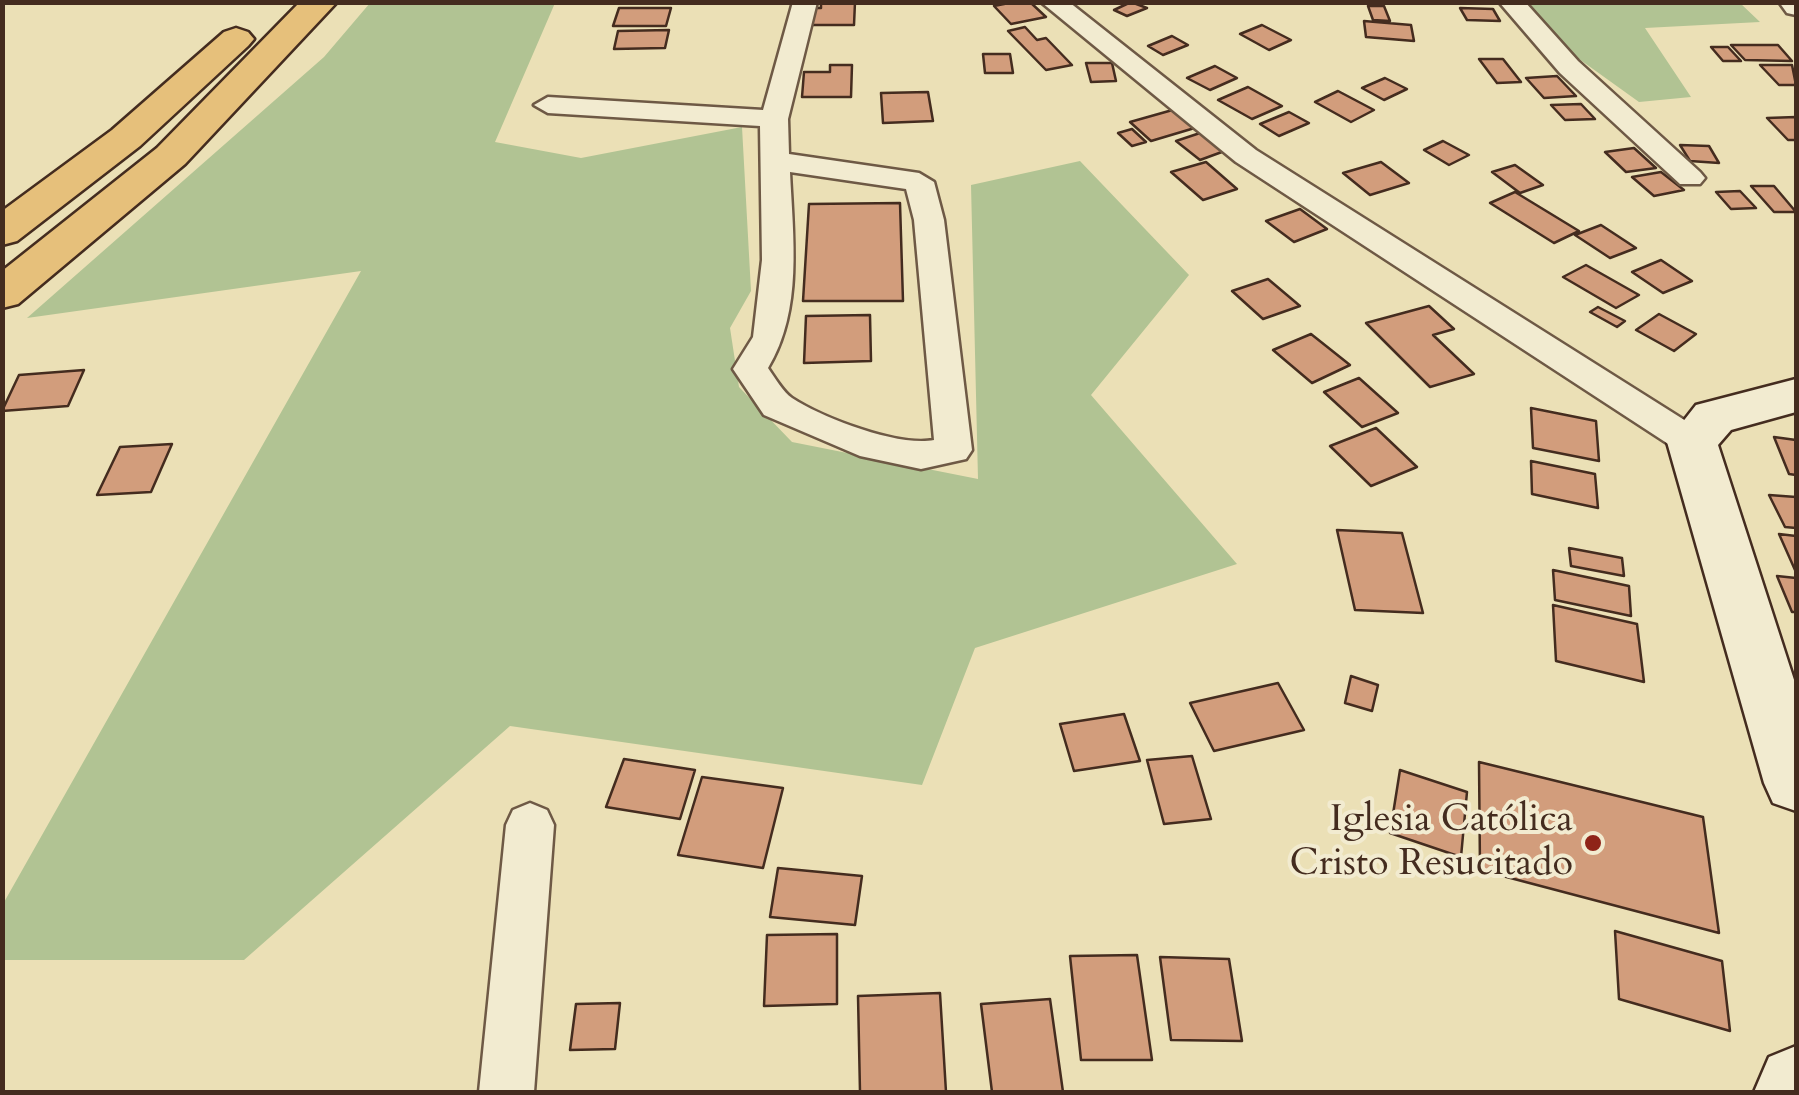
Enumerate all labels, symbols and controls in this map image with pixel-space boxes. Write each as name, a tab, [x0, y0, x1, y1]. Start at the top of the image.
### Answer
place label: Iglesia Católica Cristo Resucitado	[1290, 798, 1573, 888]
marker: Iglesia Católica Cristo Resucitado	[1582, 832, 1604, 854]

